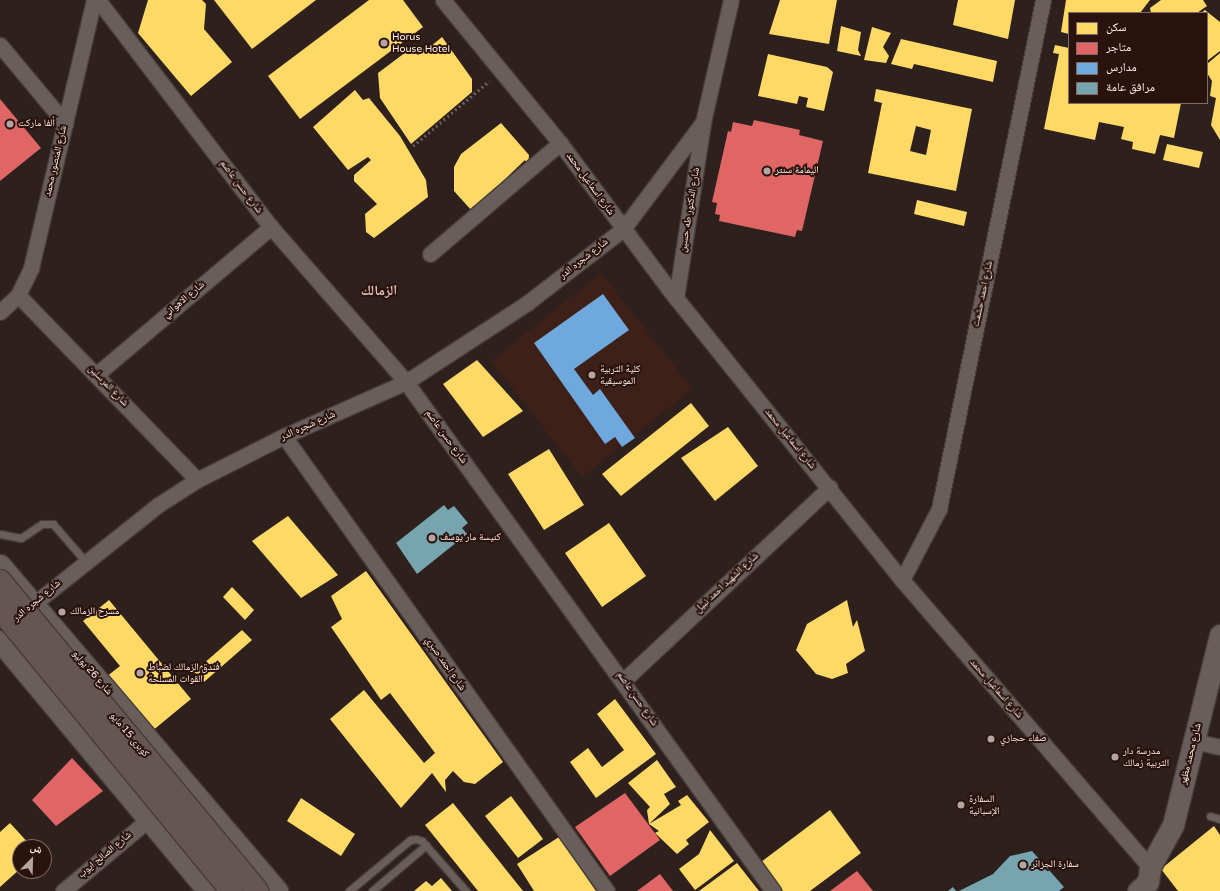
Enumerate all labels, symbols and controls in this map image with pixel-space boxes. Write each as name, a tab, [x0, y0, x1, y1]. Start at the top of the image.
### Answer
legend	[1068, 12, 1208, 104]
text: سكن	[1106, 20, 1126, 34]
place label: Horus House Hotel	[392, 31, 450, 54]
marker: Horus House Hotel	[379, 38, 389, 48]
text: متاجر	[1106, 40, 1131, 54]
text: مدارس	[1106, 60, 1137, 74]
text: مرافق عامة	[1106, 80, 1155, 94]
place label: ألفا ماركت	[18, 118, 55, 130]
marker: ألفا ماركت	[5, 119, 15, 129]
street label: شارع المنصور محمد	[42, 124, 70, 198]
street label: شارع اسماعيل محمد	[563, 150, 617, 218]
street label: شارع حسن عاصم	[217, 158, 265, 216]
place label: اليمامة سنتر	[775, 165, 819, 177]
marker: اليمامة سنتر	[762, 166, 772, 176]
street label: شارع الدكتور طه حسين	[677, 167, 703, 253]
street label: شارع شجره الدر	[557, 236, 611, 282]
street label: شارع احمد حشمت	[970, 260, 996, 328]
street label: شارع الاهواني	[161, 279, 207, 321]
district label: الزمالك	[361, 283, 397, 299]
street label: شارع المرسلين	[85, 363, 131, 409]
place label: كلية التربية الموسيقية	[600, 363, 640, 386]
marker: كلية التربية الموسيقية	[587, 370, 597, 380]
street label: شارع اسماعيل محمد	[762, 406, 818, 472]
street label: شارع حسن عاصم	[422, 408, 470, 466]
street label: شارع شجره الدر	[279, 409, 337, 443]
place label: كنيسة مار يوسف	[440, 532, 501, 544]
marker: كنيسة مار يوسف	[427, 533, 437, 543]
street label: شارع الشهيد احمد نبيل	[693, 550, 761, 616]
street label: شارع شجره الدر	[11, 578, 63, 624]
place label: مسرح الزمالك	[70, 606, 119, 618]
marker: مسرح الزمالك	[57, 607, 67, 617]
street label: شارع احمد صبري	[422, 635, 468, 693]
street label: شارع 26 يوليو	[69, 648, 115, 698]
street label: شارع اسماعيل محمد	[967, 657, 1025, 721]
place label: فندق الزمالك لضباط القوات المسلحة	[148, 661, 220, 684]
marker: فندق الزمالك لضباط القوات المسلحة	[135, 668, 145, 678]
street label: شارع حسن عاصم	[614, 669, 660, 729]
street label: كوبرى 15 مايو	[107, 710, 151, 760]
street label: شارع محمد مظهر	[1178, 722, 1204, 786]
marker: صفاء حجازي	[985, 733, 997, 745]
place label: صفاء حجازي	[1000, 733, 1047, 745]
place label: مدرسة دار التربية زمالك	[1123, 745, 1169, 768]
marker: مدرسة دار التربية زمالك	[1110, 752, 1120, 762]
place label: السفارة الإسبانية	[969, 793, 999, 816]
marker: السفارة الإسبانية	[956, 800, 966, 810]
street label: شارع الصالح ايوب	[76, 829, 134, 881]
north arrow	[12, 839, 52, 879]
text: ش	[29, 840, 44, 857]
place label: سفارة الجزائر	[1031, 859, 1079, 871]
marker: سفارة الجزائر	[1018, 860, 1028, 870]

